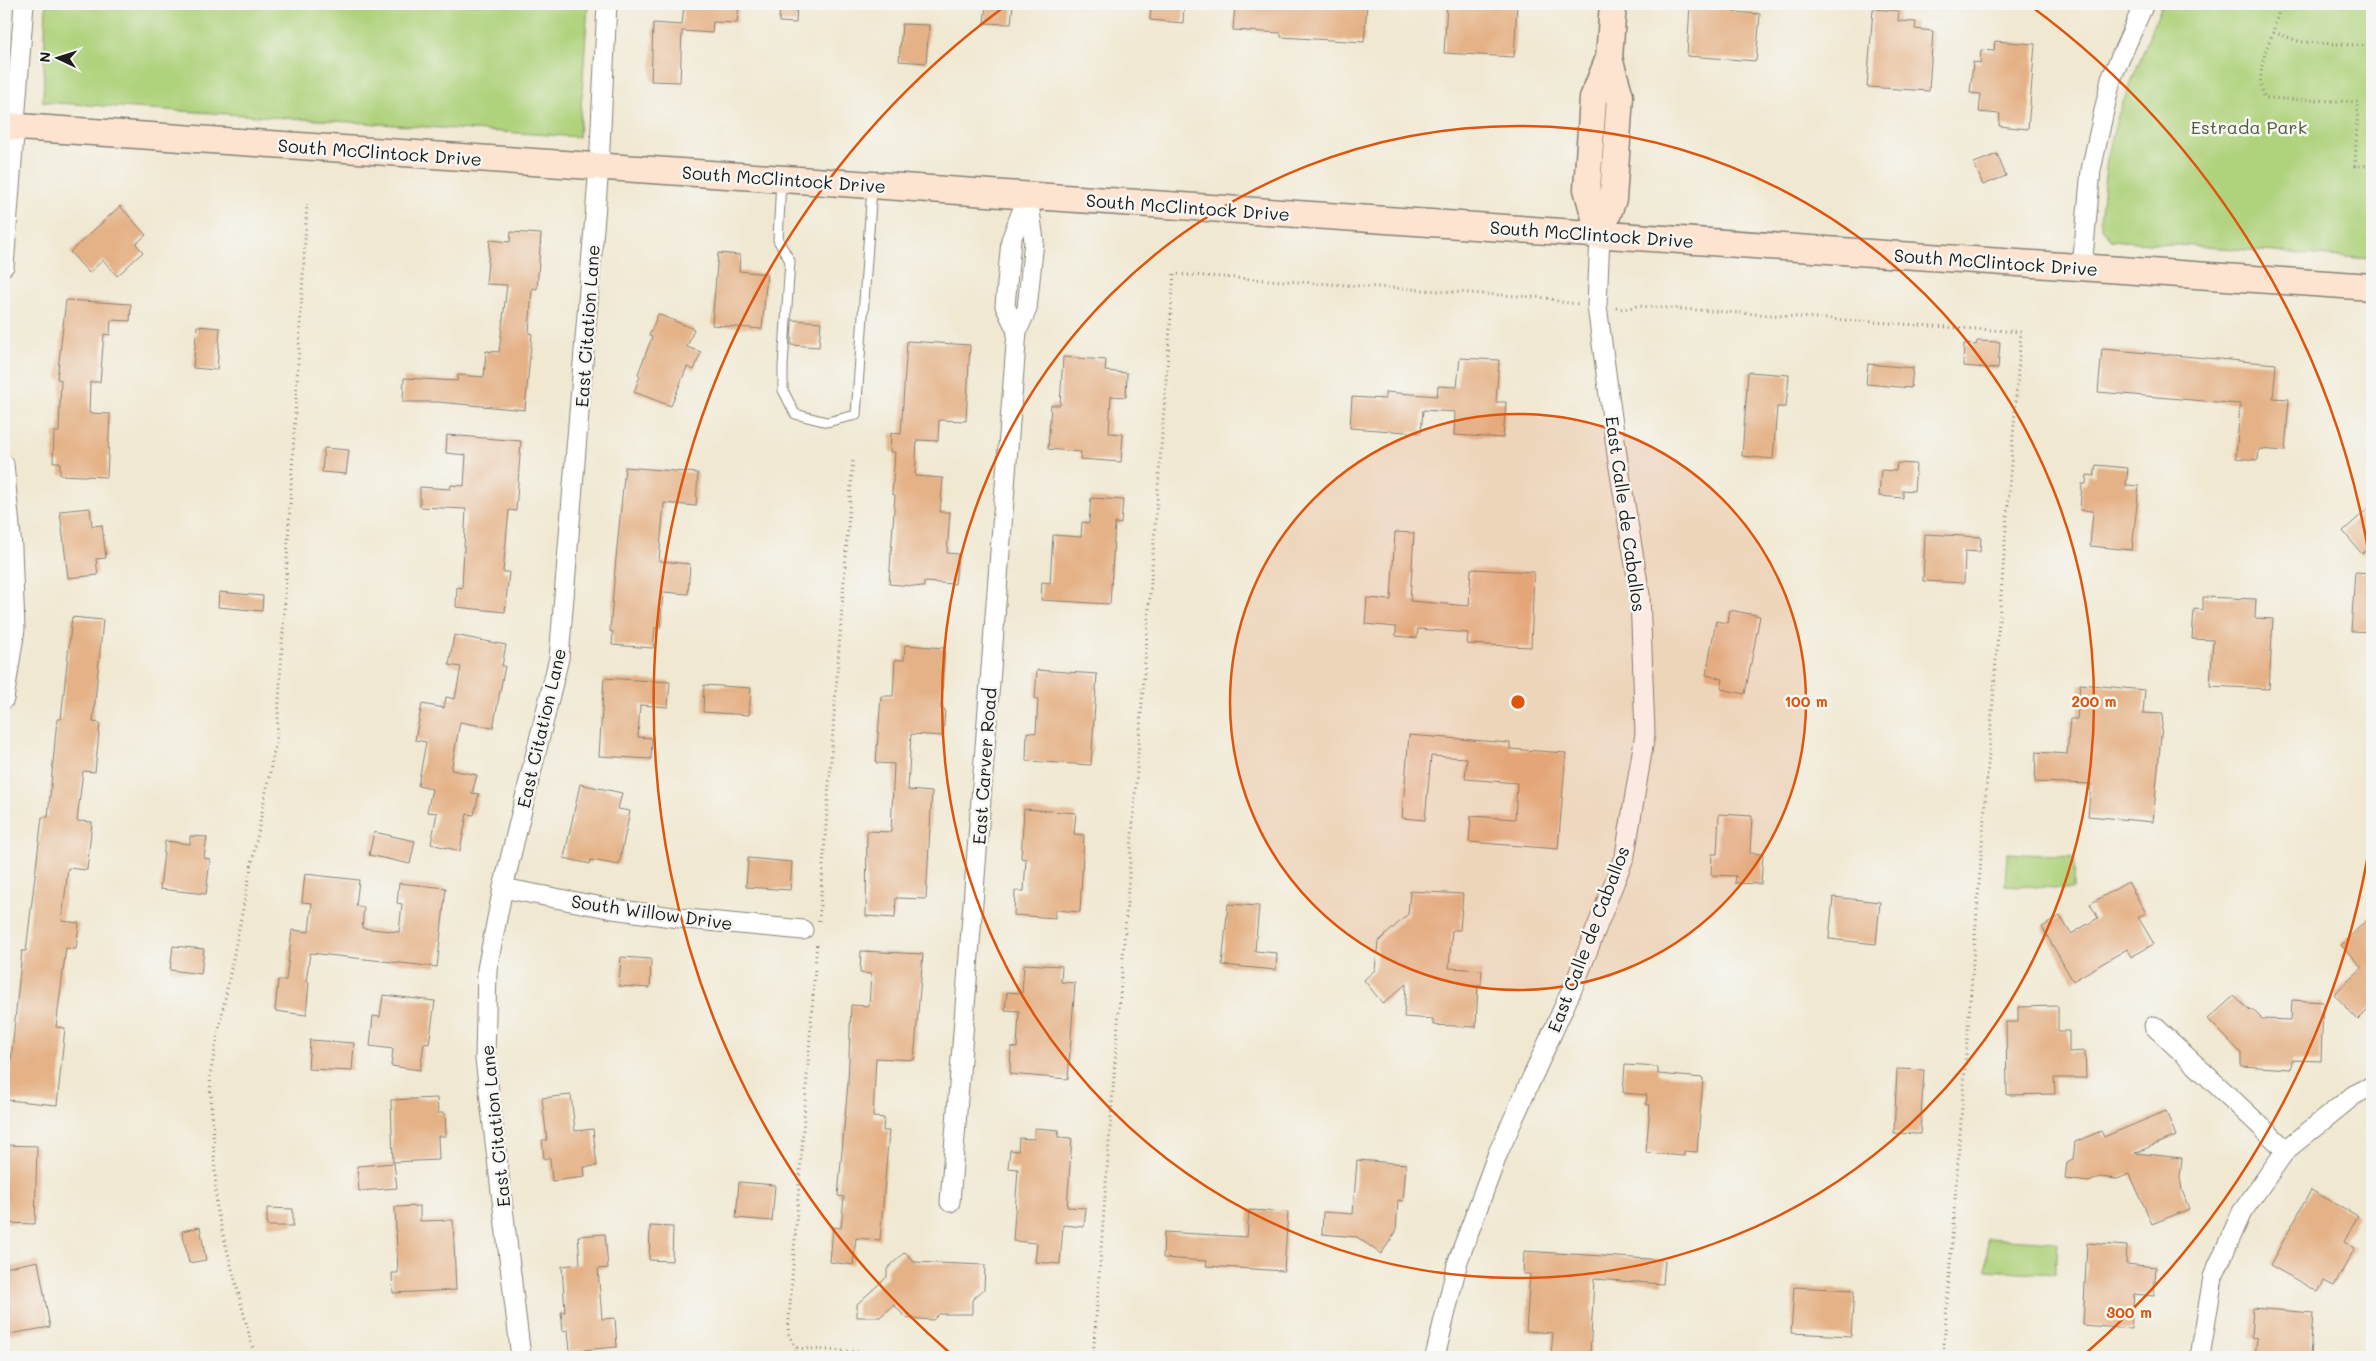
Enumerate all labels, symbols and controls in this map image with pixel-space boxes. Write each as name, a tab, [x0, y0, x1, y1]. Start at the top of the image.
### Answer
north arrow	[32, 32, 82, 82]
text: N	[35, 51, 54, 63]
park label: Estrada Park	[2191, 115, 2307, 139]
street label: South McClintock Drive	[277, 133, 483, 171]
street label: South McClintock Drive	[681, 160, 887, 198]
street label: South McClintock Drive	[1085, 188, 1291, 226]
street label: South McClintock Drive	[1489, 215, 1695, 253]
street label: South McClintock Drive	[1893, 243, 2099, 281]
street label: East Citation Lane	[569, 244, 605, 408]
street label: East Calle de Caballos	[1600, 415, 1652, 613]
street label: East Citation Lane	[511, 646, 571, 810]
street label: East Carver Road	[967, 687, 1001, 845]
text: 100 m	[1784, 691, 1828, 711]
text: 200 m	[2072, 691, 2117, 711]
centre of rings	[1509, 693, 1527, 711]
street label: East Calle de Caballos	[1541, 843, 1635, 1035]
street label: South Willow Drive	[570, 889, 734, 935]
street label: East Citation Lane	[475, 1044, 515, 1208]
text: 300 m	[2106, 1302, 2152, 1322]

